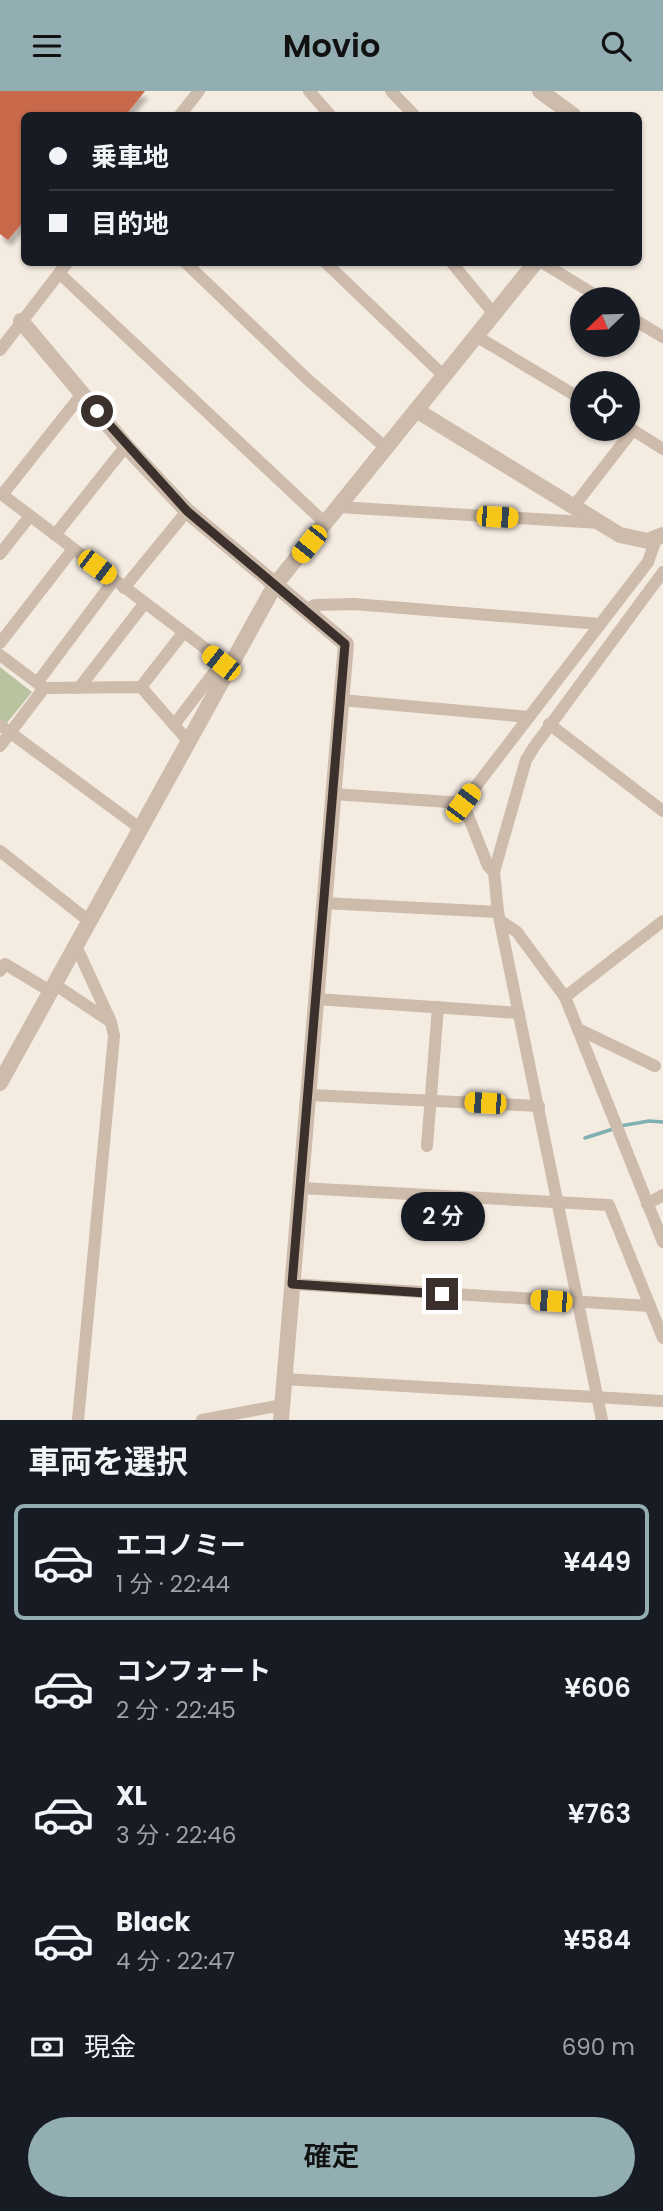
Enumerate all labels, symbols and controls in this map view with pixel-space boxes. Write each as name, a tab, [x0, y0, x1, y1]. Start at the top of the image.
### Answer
text: Movio	[283, 23, 380, 68]
icon: menu	[28, 27, 66, 65]
icon: search	[597, 27, 635, 65]
text: 乗車地	[91, 139, 169, 175]
text: 目的地	[91, 206, 169, 242]
north arrow	[570, 287, 640, 357]
map controls	[570, 287, 640, 441]
button: locate	[570, 371, 640, 441]
route start	[81, 395, 113, 427]
car	[476, 505, 519, 529]
car	[288, 521, 331, 567]
car	[74, 546, 121, 588]
car	[198, 642, 245, 684]
car	[442, 780, 485, 826]
car	[464, 1091, 507, 1115]
callout: 2 分	[400, 1193, 484, 1241]
text: 2 分	[422, 1200, 464, 1232]
route end	[426, 1278, 458, 1310]
car	[530, 1289, 573, 1313]
text: 車両を選択	[28, 1439, 188, 1484]
text: エコノミー	[116, 1527, 246, 1563]
icon: car	[32, 1531, 95, 1594]
text: ¥449	[564, 1544, 631, 1580]
text: 1 分 · 22:44	[116, 1568, 230, 1600]
text: コンフォート	[116, 1653, 271, 1689]
icon: car	[32, 1657, 95, 1720]
text: ¥606	[564, 1670, 631, 1706]
text: 2 分 · 22:45	[116, 1694, 236, 1726]
text: XL	[116, 1778, 147, 1814]
icon: car	[32, 1783, 95, 1846]
text: ¥763	[568, 1796, 631, 1832]
text: 3 分 · 22:46	[116, 1819, 236, 1851]
text: Black	[116, 1904, 190, 1940]
icon: car	[32, 1909, 95, 1972]
text: ¥584	[564, 1922, 631, 1958]
text: 4 分 · 22:47	[116, 1945, 235, 1977]
icon: cash	[28, 2028, 66, 2066]
text: 現金	[84, 2029, 136, 2065]
text: 690 m	[562, 2031, 635, 2063]
button: 確定	[28, 2117, 635, 2197]

